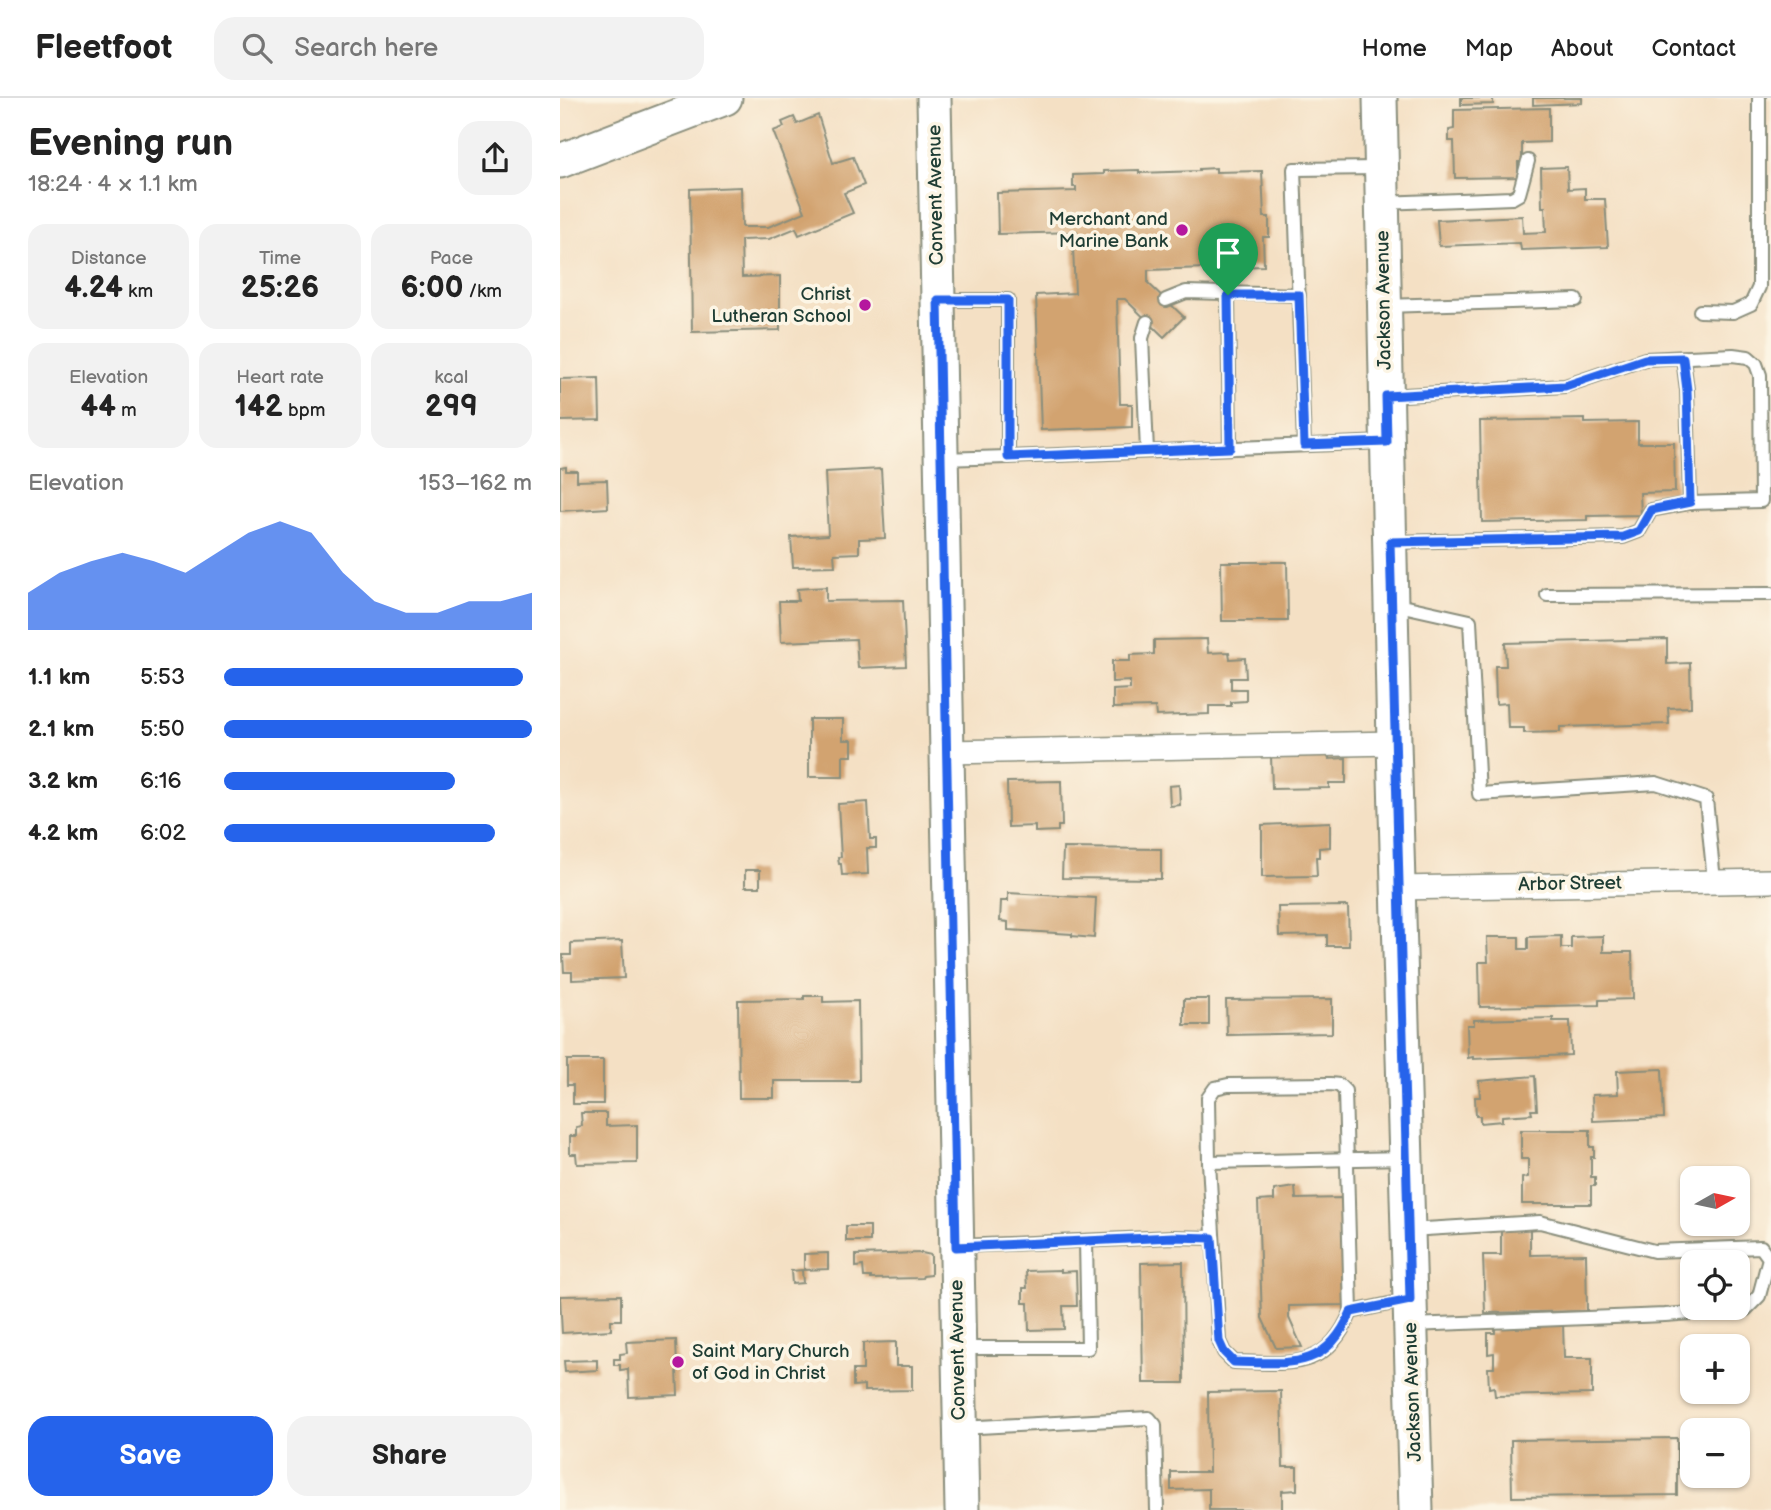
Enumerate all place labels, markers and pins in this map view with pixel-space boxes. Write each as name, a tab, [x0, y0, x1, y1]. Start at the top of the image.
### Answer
place label: Merchant and Marine Bank	[1048, 208, 1169, 253]
marker: Merchant and Marine Bank	[1174, 222, 1190, 238]
pin	[1198, 223, 1258, 295]
place label: Christ Lutheran School	[711, 283, 851, 328]
marker: Christ Lutheran School	[857, 297, 873, 313]
place label: Saint Mary Church of God in Christ	[692, 1340, 849, 1385]
marker: Saint Mary Church of God in Christ	[670, 1354, 686, 1370]

